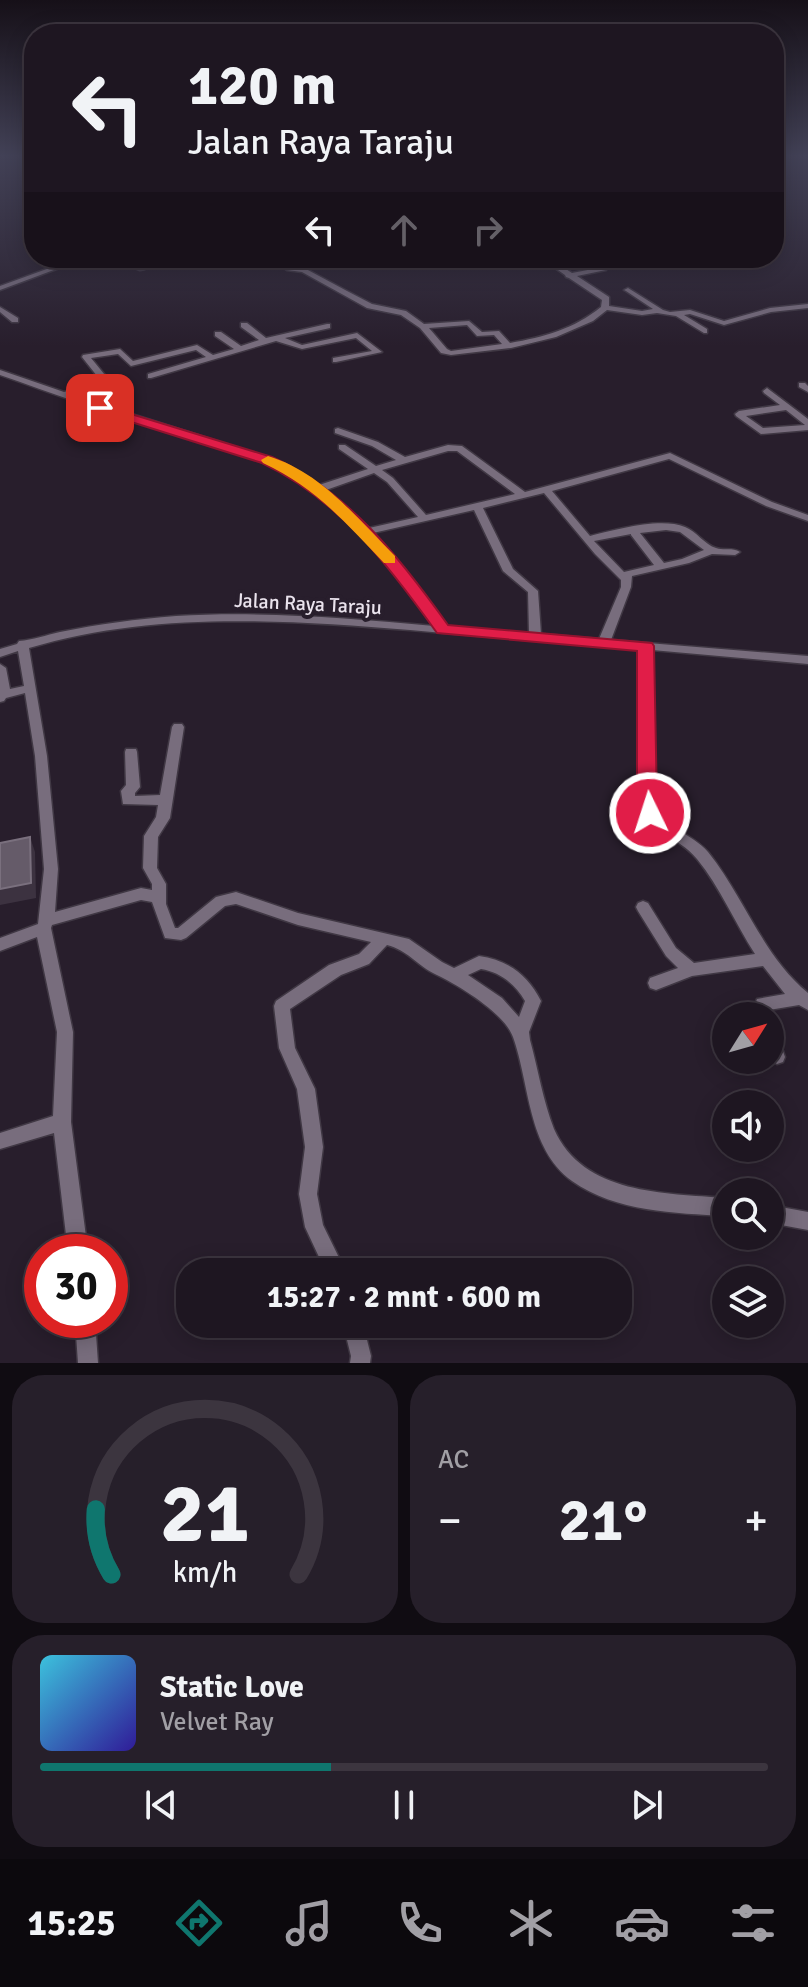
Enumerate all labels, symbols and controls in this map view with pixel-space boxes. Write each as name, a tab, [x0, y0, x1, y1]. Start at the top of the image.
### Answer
text: 120 m	[188, 51, 336, 120]
icon: left	[56, 56, 160, 160]
text: Jalan Raya Taraju	[188, 120, 454, 165]
icon: left	[298, 208, 342, 252]
icon: ahead	[382, 208, 426, 252]
icon: right	[466, 208, 510, 252]
pin	[66, 374, 134, 442]
icon: arrive	[78, 386, 122, 430]
street label: Jalan Raya Taraju	[234, 588, 382, 620]
position arrow	[608, 771, 692, 855]
north arrow	[712, 1002, 784, 1074]
map controls	[712, 1002, 784, 1338]
button: sound	[712, 1090, 784, 1162]
button: search	[712, 1178, 784, 1250]
speed limit sign: 30	[24, 1234, 128, 1338]
button: layers	[712, 1266, 784, 1338]
text: 15:27 · 2 mnt · 600 m	[267, 1279, 541, 1316]
text: AC	[438, 1444, 469, 1476]
text: 21	[160, 1463, 250, 1565]
text: 21°	[559, 1484, 647, 1558]
text: −	[438, 1494, 462, 1548]
text: +	[744, 1494, 768, 1548]
text: km/h	[173, 1555, 237, 1590]
text: Static Love	[160, 1669, 304, 1706]
text: Velvet Ray	[160, 1706, 274, 1738]
icon: previous	[139, 1783, 183, 1827]
icon: pause	[382, 1783, 426, 1827]
icon: next	[625, 1783, 669, 1827]
icon: directions	[171, 1895, 227, 1951]
icon: music	[281, 1895, 337, 1951]
icon: phone	[392, 1895, 448, 1951]
icon: climate	[503, 1895, 559, 1951]
icon: car	[614, 1895, 670, 1951]
icon: filters	[725, 1895, 781, 1951]
text: 15:25	[27, 1901, 116, 1946]

